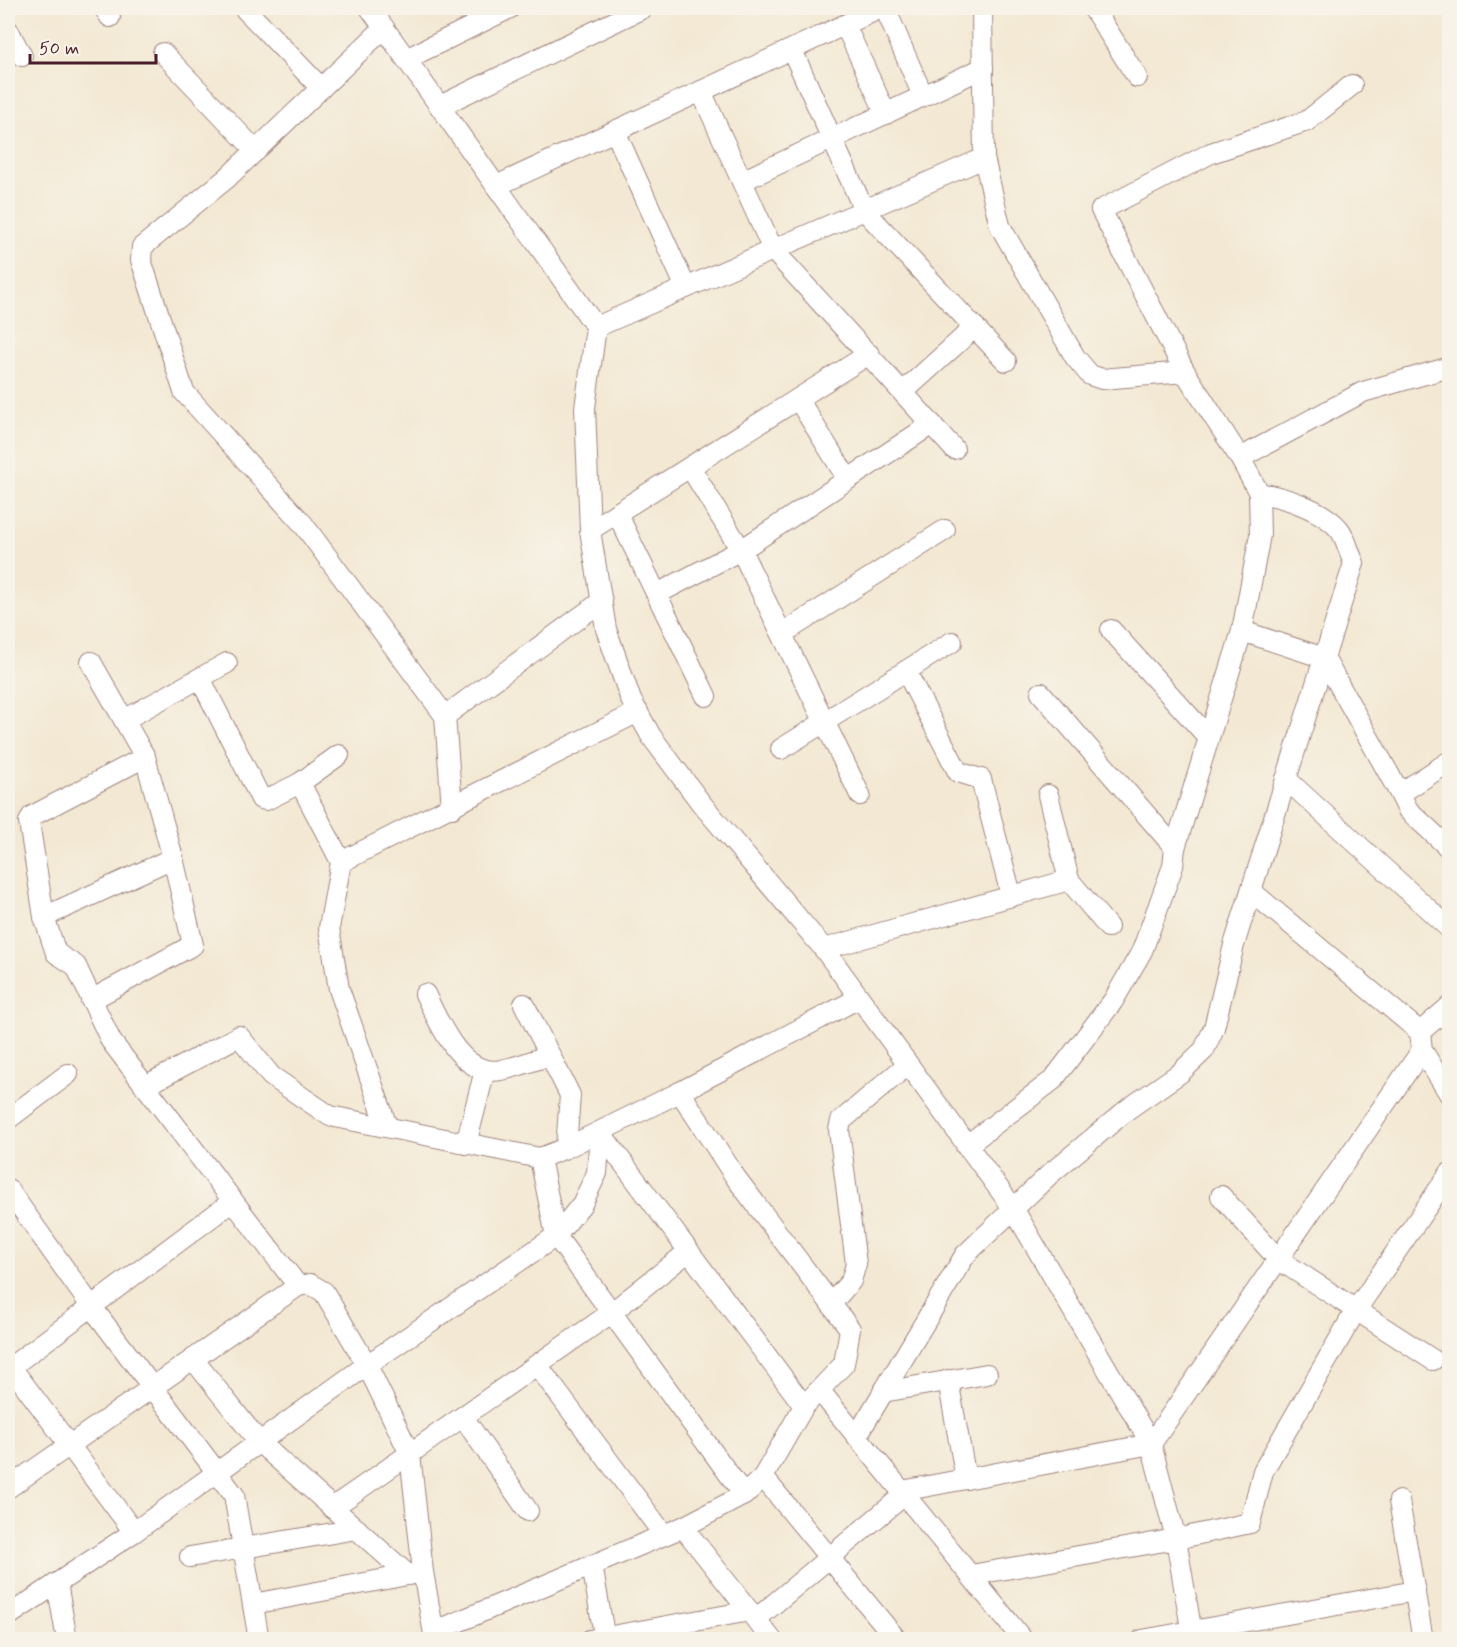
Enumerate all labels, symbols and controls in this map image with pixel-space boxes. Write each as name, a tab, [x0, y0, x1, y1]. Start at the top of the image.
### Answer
scale bar	[30, 27, 156, 65]
text: 50 m	[39, 37, 79, 61]

